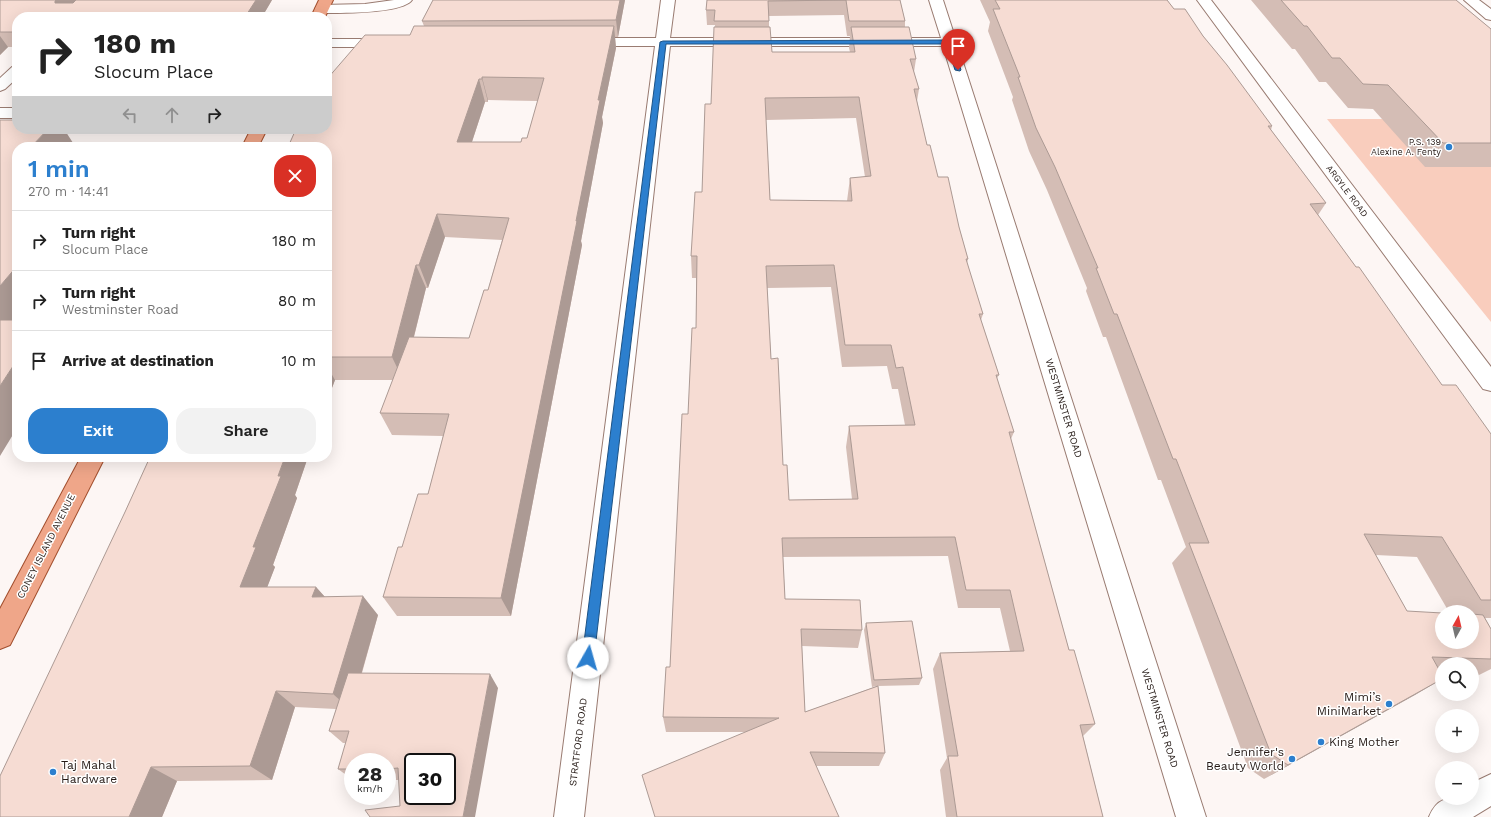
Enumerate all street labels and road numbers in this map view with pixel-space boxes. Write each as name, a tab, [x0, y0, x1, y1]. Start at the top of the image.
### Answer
street label: ARGYLE ROAD	[1324, 163, 1370, 219]
street label: WESTMINSTER ROAD	[1044, 357, 1084, 459]
street label: CONEY ISLAND AVENUE	[15, 492, 77, 600]
street label: WESTMINSTER ROAD	[1140, 667, 1180, 769]
street label: STRATFORD ROAD	[567, 697, 589, 787]

